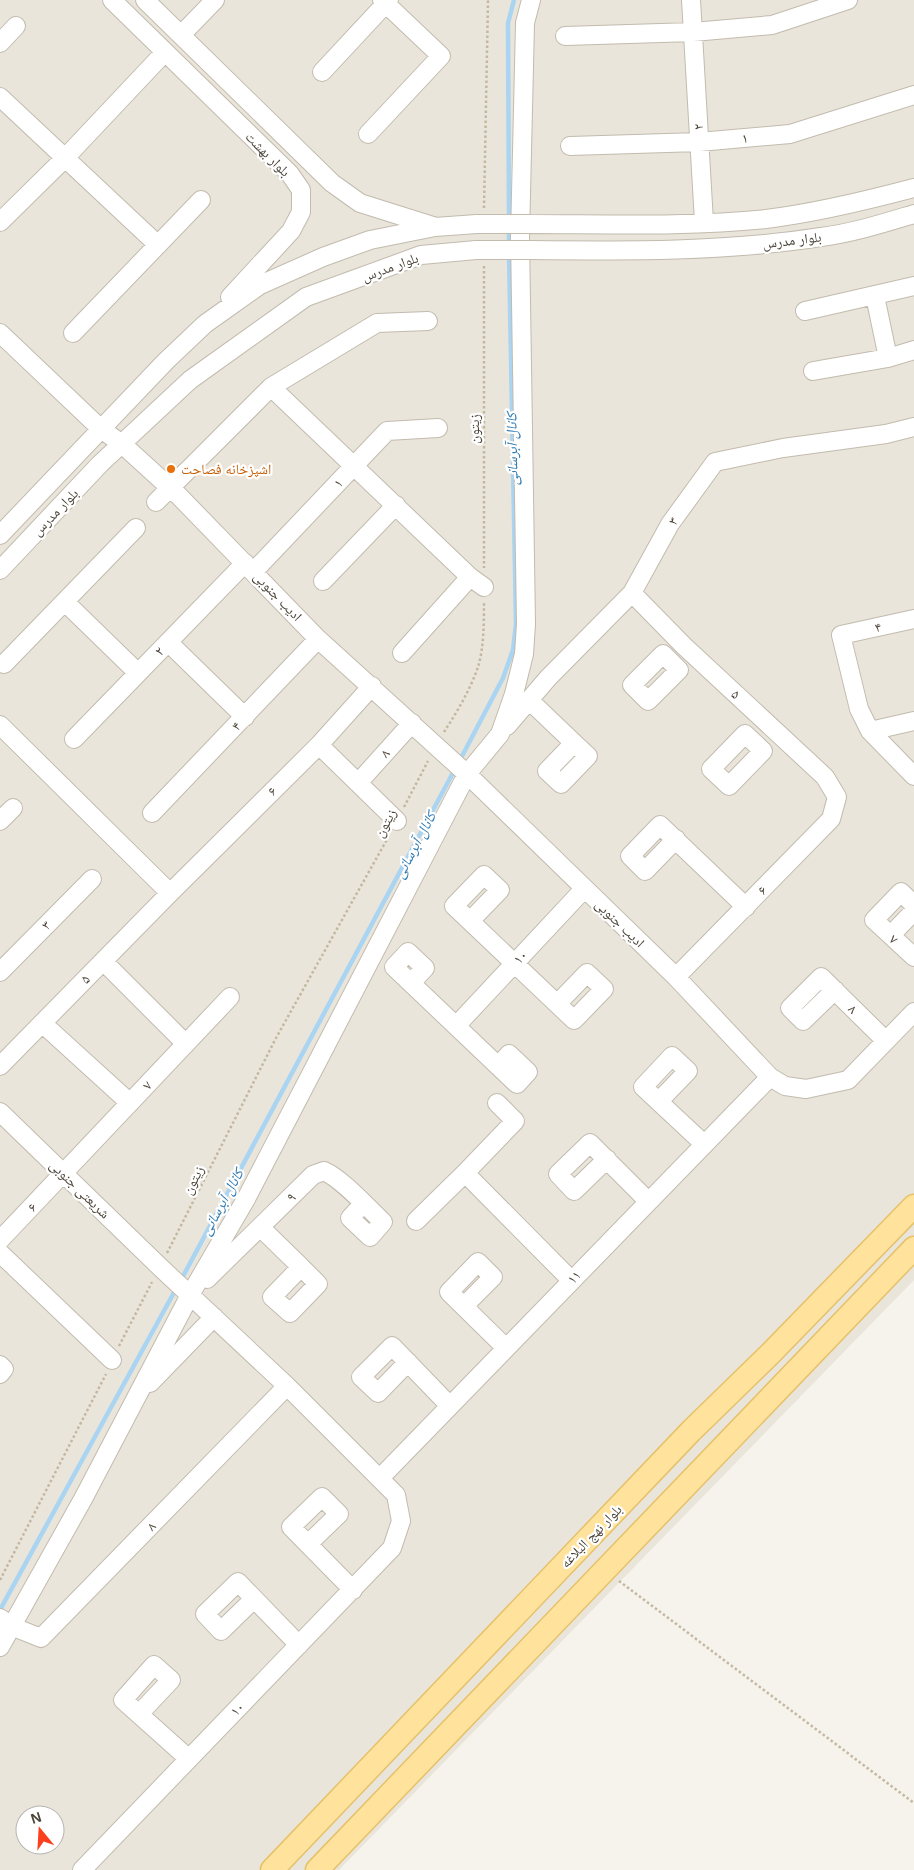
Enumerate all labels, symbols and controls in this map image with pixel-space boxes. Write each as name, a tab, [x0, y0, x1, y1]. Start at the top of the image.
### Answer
street label: ۲	[690, 123, 706, 131]
street label: بلوار بهشت	[242, 128, 294, 180]
street label: ۱	[741, 130, 749, 146]
street label: بلوار مدرس	[762, 228, 823, 253]
street label: بلوار مدرس	[360, 249, 421, 286]
water label: کانال آبرسانی	[502, 410, 522, 486]
street label: زیتون	[466, 414, 483, 444]
place label: اشپزخانه فصاحت	[181, 461, 271, 478]
marker: اشپزخانه فصاحت	[165, 463, 177, 475]
street label: ۱	[330, 475, 346, 491]
street label: بلوار مدرس	[29, 485, 82, 540]
street label: ۳	[665, 514, 681, 528]
street label: ادیب جنوبی	[250, 568, 305, 625]
street label: ۴	[873, 618, 883, 636]
street label: ۲	[151, 643, 167, 659]
street label: ۵	[728, 686, 744, 702]
street label: ۴	[228, 718, 244, 734]
street label: ۸	[377, 745, 393, 761]
street label: ۶	[264, 783, 280, 799]
street label: زیتون	[371, 806, 400, 840]
water label: کانال آبرسانی	[390, 806, 441, 881]
street label: ۶	[754, 882, 770, 898]
street label: ادیب جنوبی	[591, 896, 648, 951]
street label: ۳	[38, 917, 54, 933]
street label: ۷	[886, 931, 902, 947]
street label: ۱۰	[510, 947, 530, 967]
street label: ۵	[77, 971, 93, 987]
street label: ۸	[845, 1001, 861, 1017]
street label: ۷	[139, 1077, 155, 1093]
street label: شریعتی جنوبی	[46, 1156, 113, 1222]
street label: زیتون	[179, 1163, 208, 1197]
water label: کانال آبرسانی	[196, 1163, 249, 1238]
street label: ۹	[283, 1189, 299, 1205]
street label: ۶	[24, 1199, 40, 1215]
street label: ۱۱	[564, 1267, 584, 1287]
street label: بلوار نهج البلاغه	[557, 1501, 626, 1572]
street label: ۸	[143, 1518, 159, 1534]
street label: ۱۰	[227, 1699, 247, 1719]
north arrow	[15, 1805, 65, 1855]
text: N	[29, 1808, 43, 1827]

